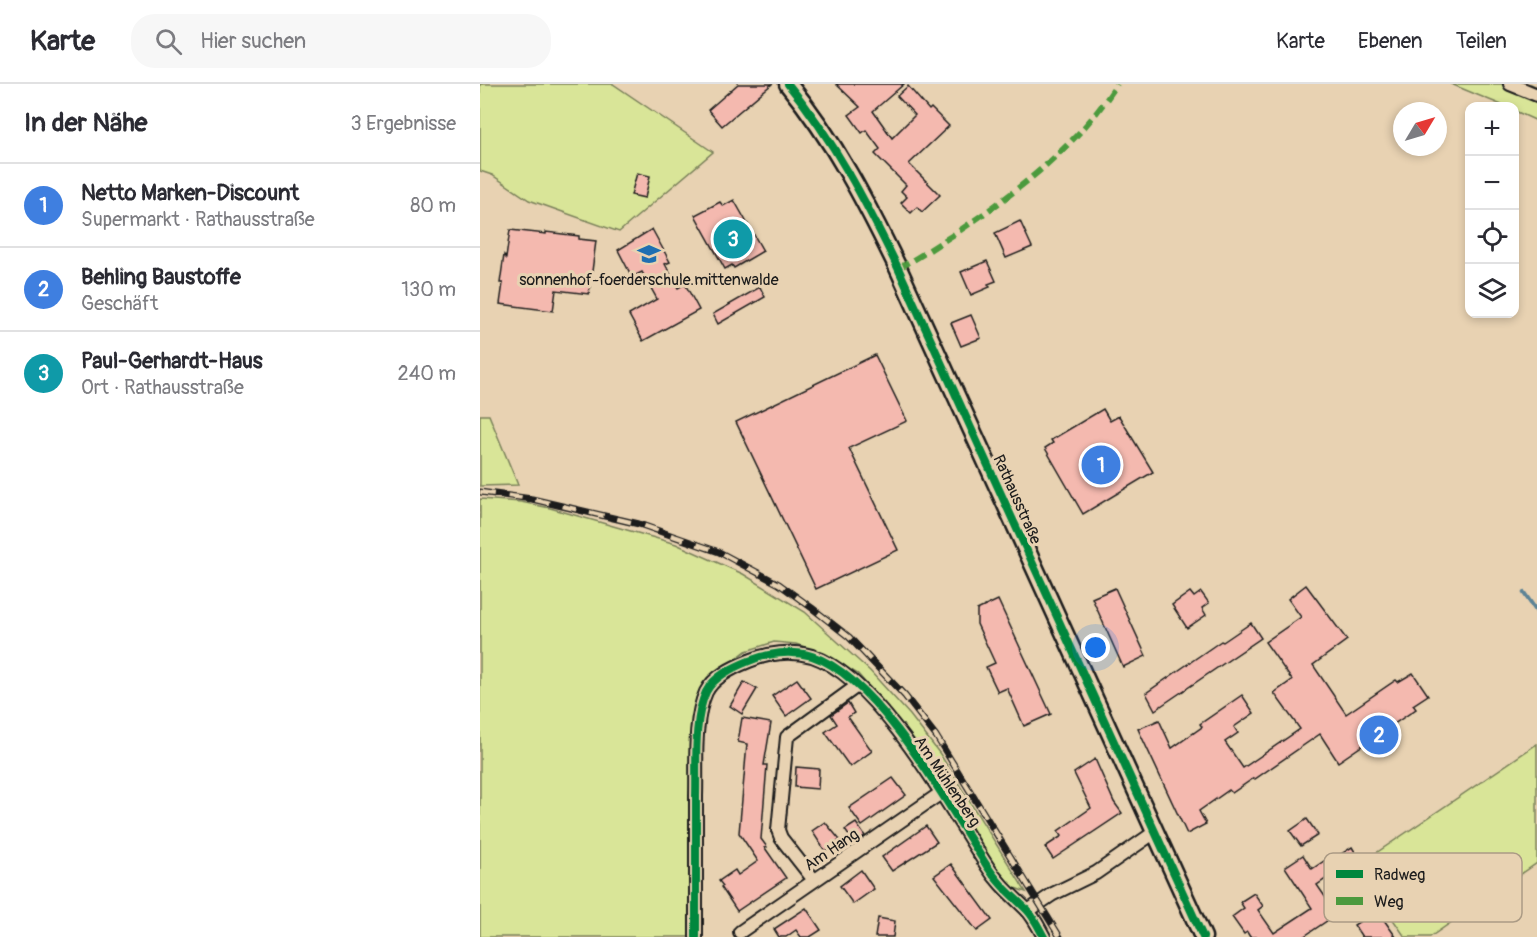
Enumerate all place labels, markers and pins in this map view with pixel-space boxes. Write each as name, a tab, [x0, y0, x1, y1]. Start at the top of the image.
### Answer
pin: 3	[714, 216, 752, 262]
school or university icon: sonnenhof-foerderschule.mittenwalde	[636, 241, 662, 267]
place label: sonnenhof-foerderschule.mittenwalde	[519, 270, 779, 290]
pin: 1	[1082, 442, 1120, 488]
pin: 2	[1360, 712, 1398, 758]

